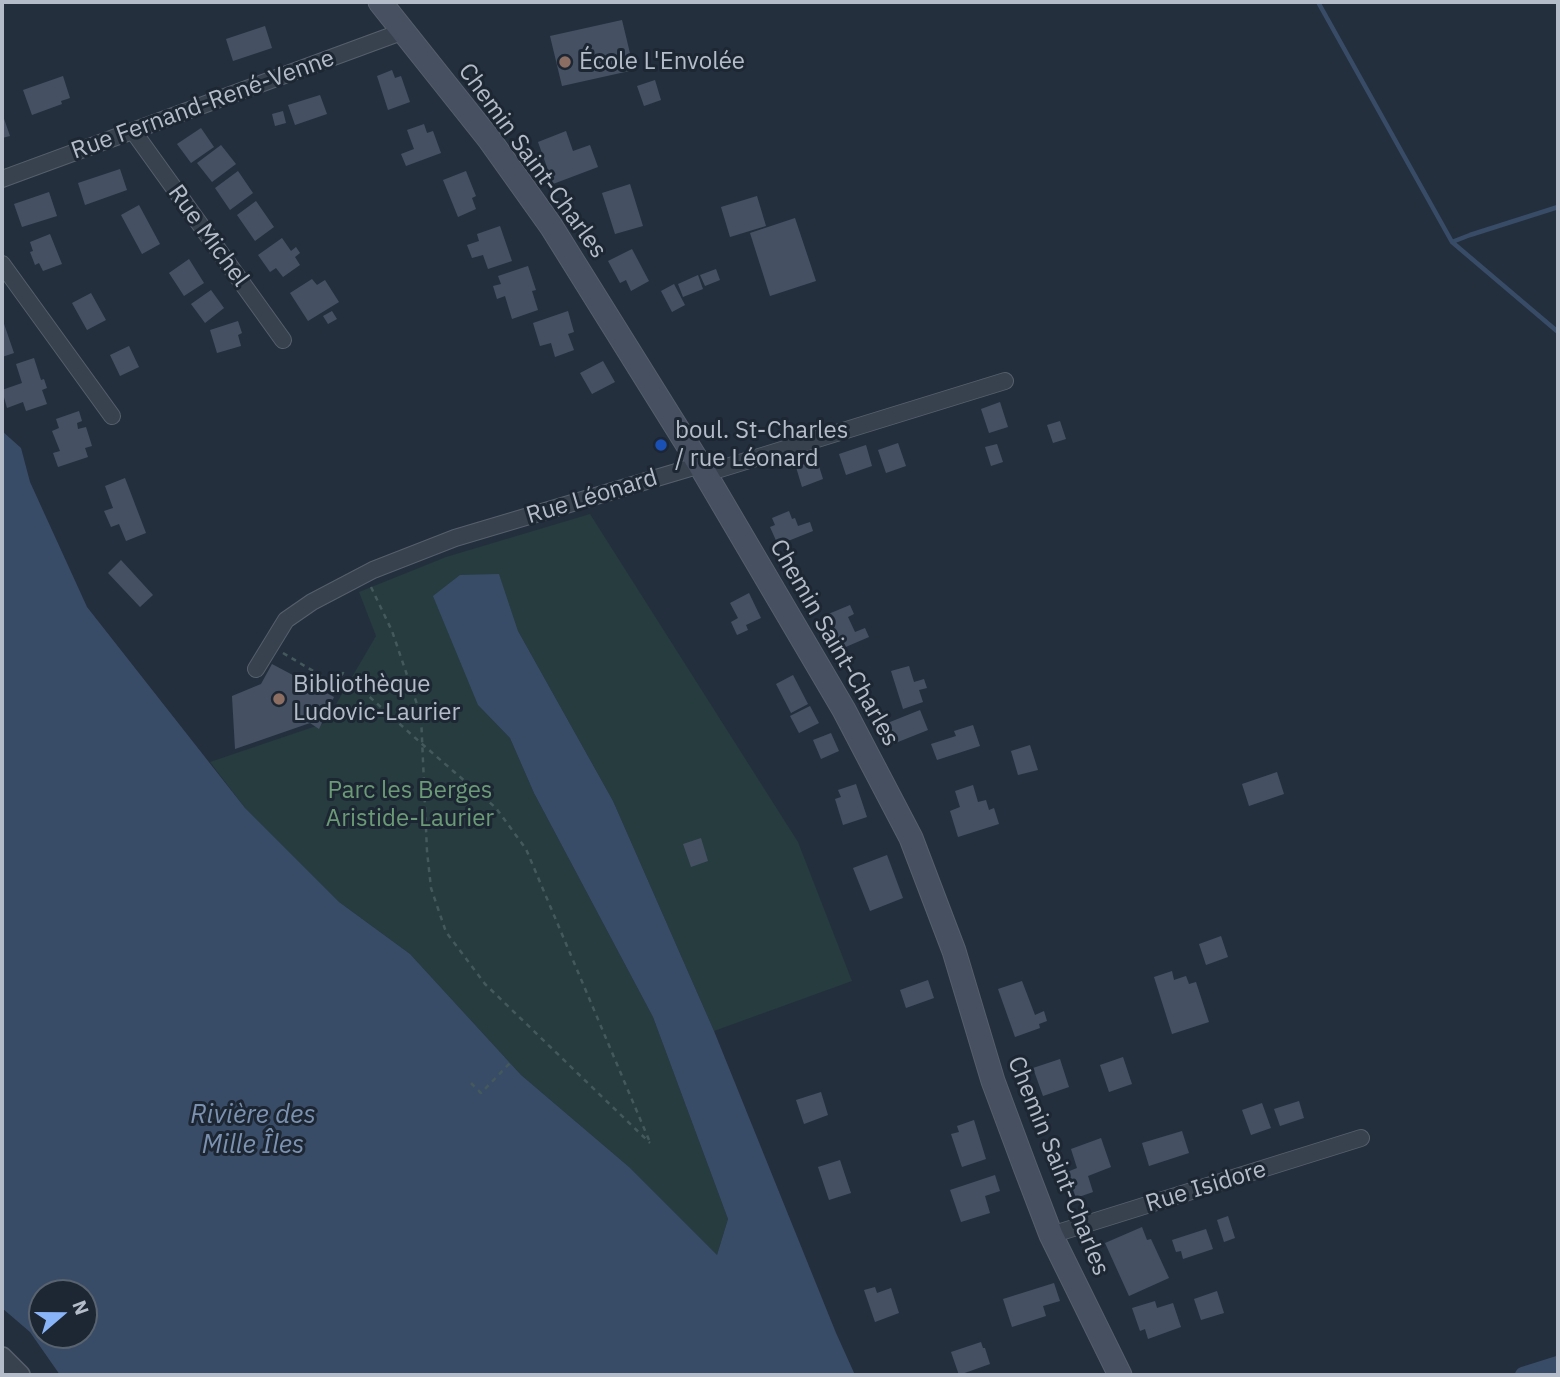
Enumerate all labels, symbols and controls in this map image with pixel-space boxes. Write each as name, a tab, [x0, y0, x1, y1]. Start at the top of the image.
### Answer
street label: Rue Fernand-René-Venne	[67, 44, 339, 166]
place label: École L'Envolée	[579, 48, 745, 76]
marker: École L'Envolée	[557, 54, 573, 70]
street label: Chemin Saint-Charles	[452, 58, 612, 264]
street label: Rue Michel	[161, 180, 255, 292]
place label: boul. St-Charles / rue Léonard	[675, 417, 848, 473]
marker: boul. St-Charles / rue Léonard	[653, 437, 669, 453]
street label: Rue Léonard	[523, 463, 661, 531]
street label: Chemin Saint-Charles	[763, 535, 905, 751]
place label: Bibliothèque Ludovic-Laurier	[293, 671, 460, 727]
marker: Bibliothèque Ludovic-Laurier	[271, 691, 287, 707]
park label: Parc les Berges Aristide-Laurier	[326, 777, 494, 833]
street label: Chemin Saint-Charles	[1001, 1052, 1115, 1280]
water label: Rivière des Mille Îles	[190, 1099, 316, 1160]
street label: Rue Isidore	[1142, 1155, 1270, 1219]
north arrow	[28, 1279, 98, 1349]
text: N	[67, 1297, 94, 1318]

